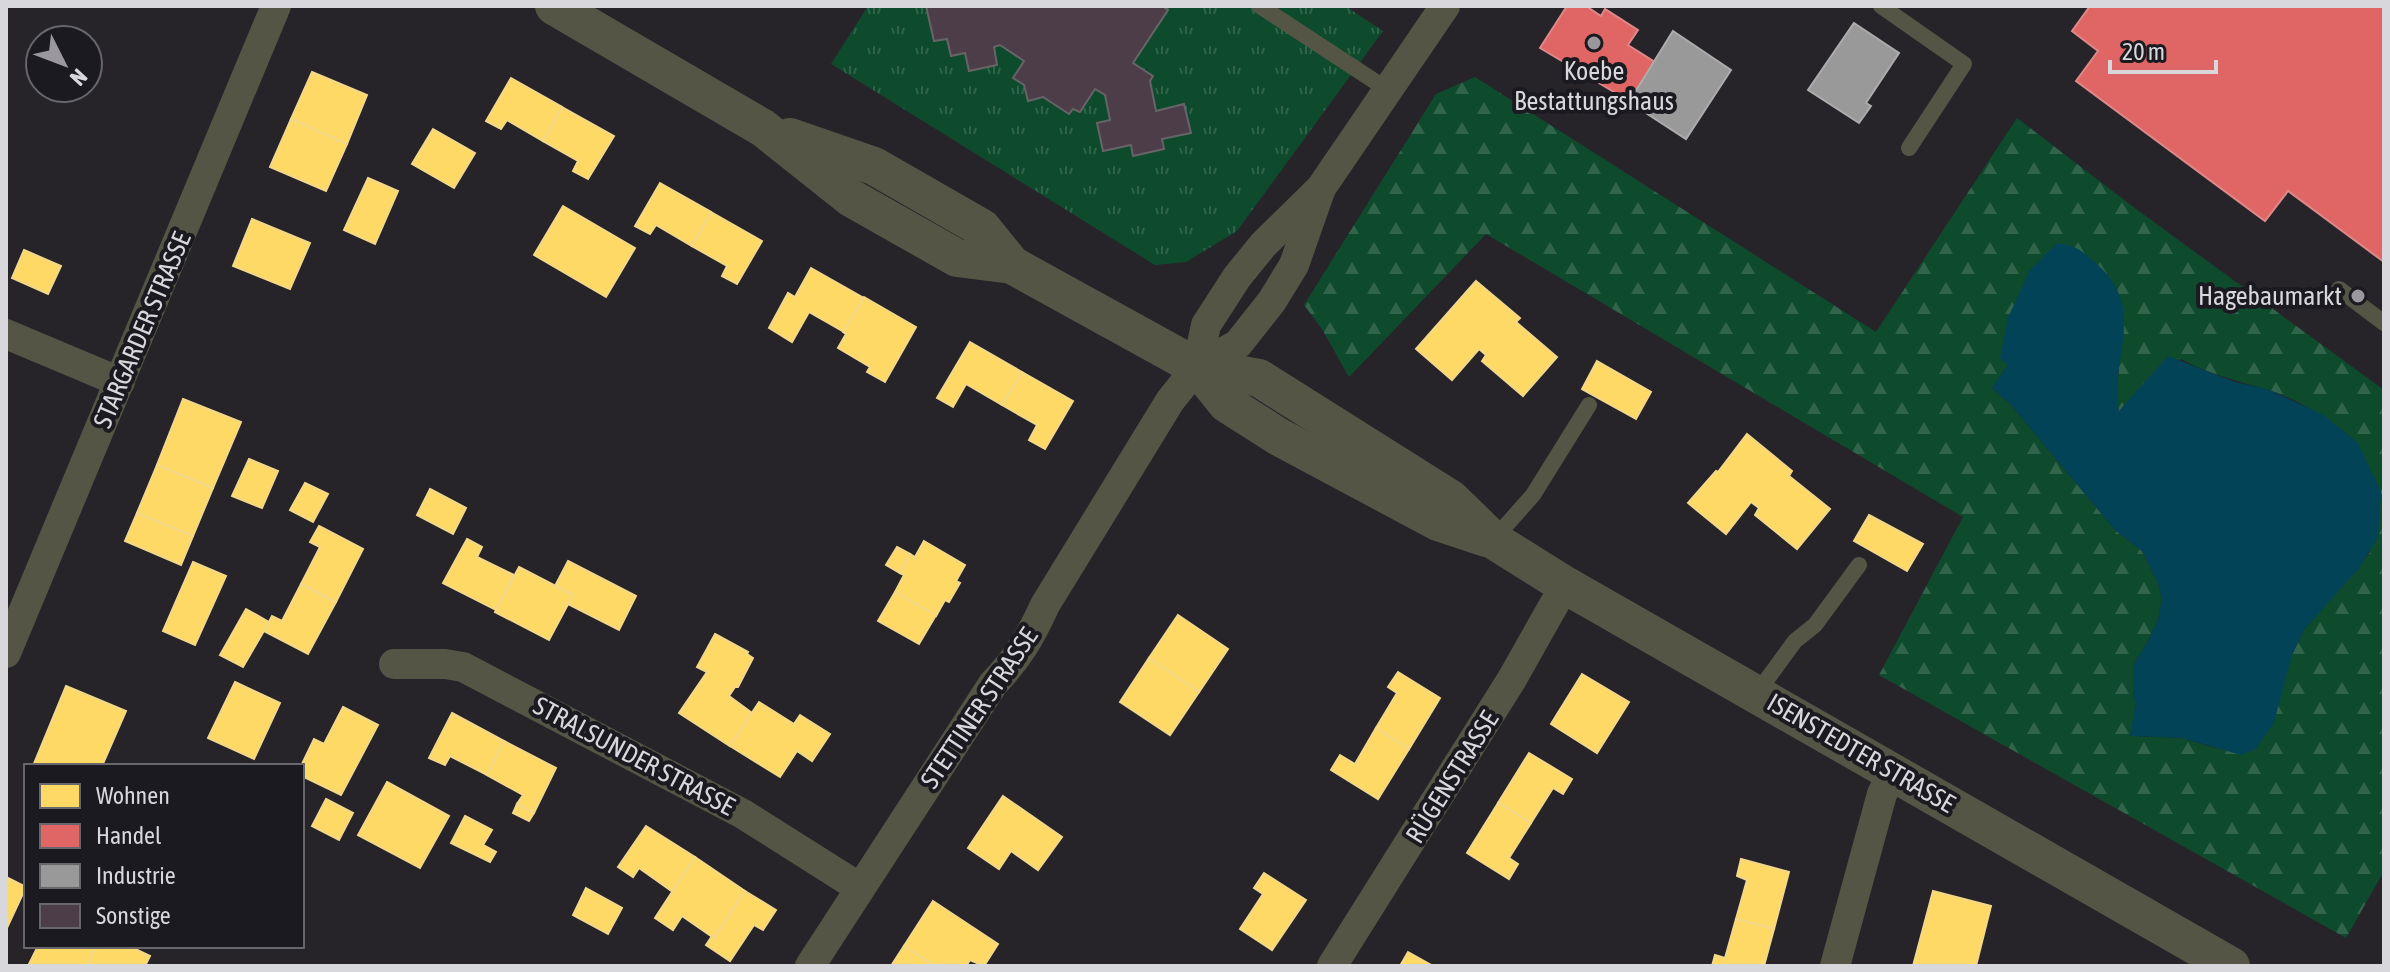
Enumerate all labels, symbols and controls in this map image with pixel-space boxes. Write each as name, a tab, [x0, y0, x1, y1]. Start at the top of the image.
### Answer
north arrow	[24, 24, 104, 104]
scale bar	[2110, 24, 2216, 74]
marker: Koebe Bestattungshaus	[1585, 34, 1603, 52]
text: 20 m	[2122, 38, 2165, 65]
place label: Koebe Bestattungshaus	[1514, 56, 1674, 116]
text: N	[65, 64, 93, 91]
street label: STARGARDER STRASSE	[87, 228, 197, 432]
place label: Hagebaumarkt	[2198, 281, 2342, 311]
marker: Hagebaumarkt	[2349, 287, 2367, 305]
street label: STETTINER STRASSE	[914, 622, 1044, 794]
street label: ISENSTEDTER STRASSE	[1762, 687, 1960, 819]
street label: STRALSUNDER STRASSE	[529, 690, 739, 822]
street label: RÜGENSTRASSE	[1400, 706, 1504, 848]
legend	[24, 764, 304, 948]
text: Wohnen	[96, 782, 170, 809]
text: Handel	[96, 822, 162, 849]
text: Industrie	[96, 862, 176, 889]
text: Sonstige	[96, 902, 171, 929]

